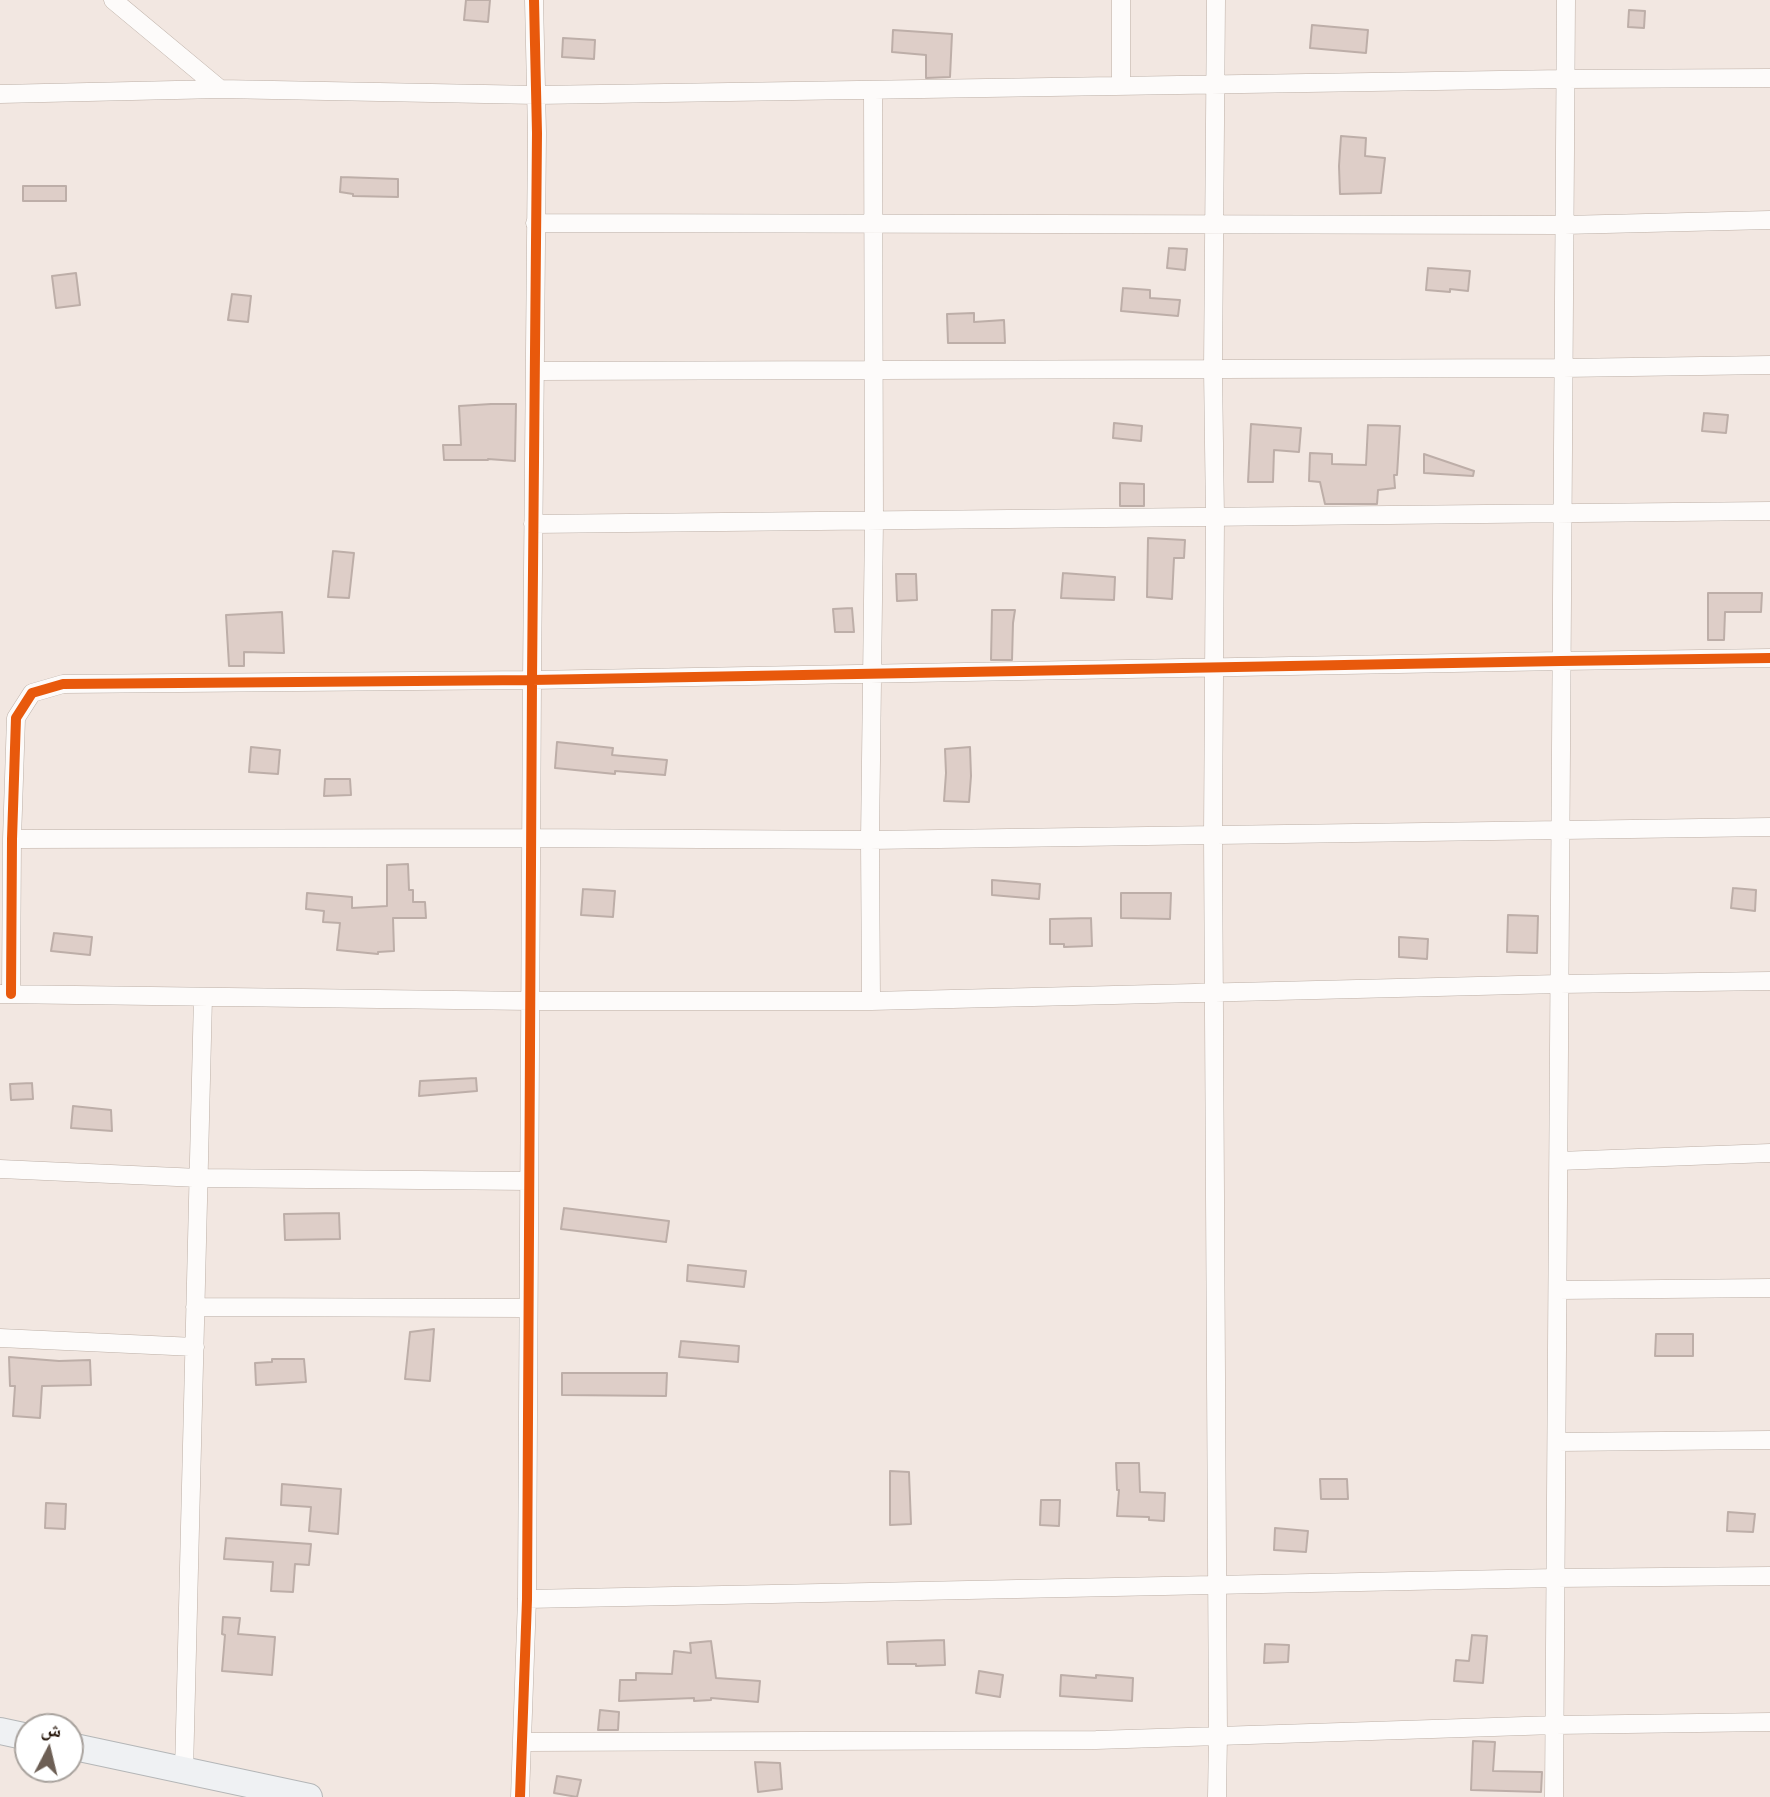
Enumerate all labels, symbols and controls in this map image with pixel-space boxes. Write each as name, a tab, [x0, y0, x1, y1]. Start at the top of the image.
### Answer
north arrow	[14, 1713, 84, 1783]
text: ش	[40, 1716, 63, 1741]

